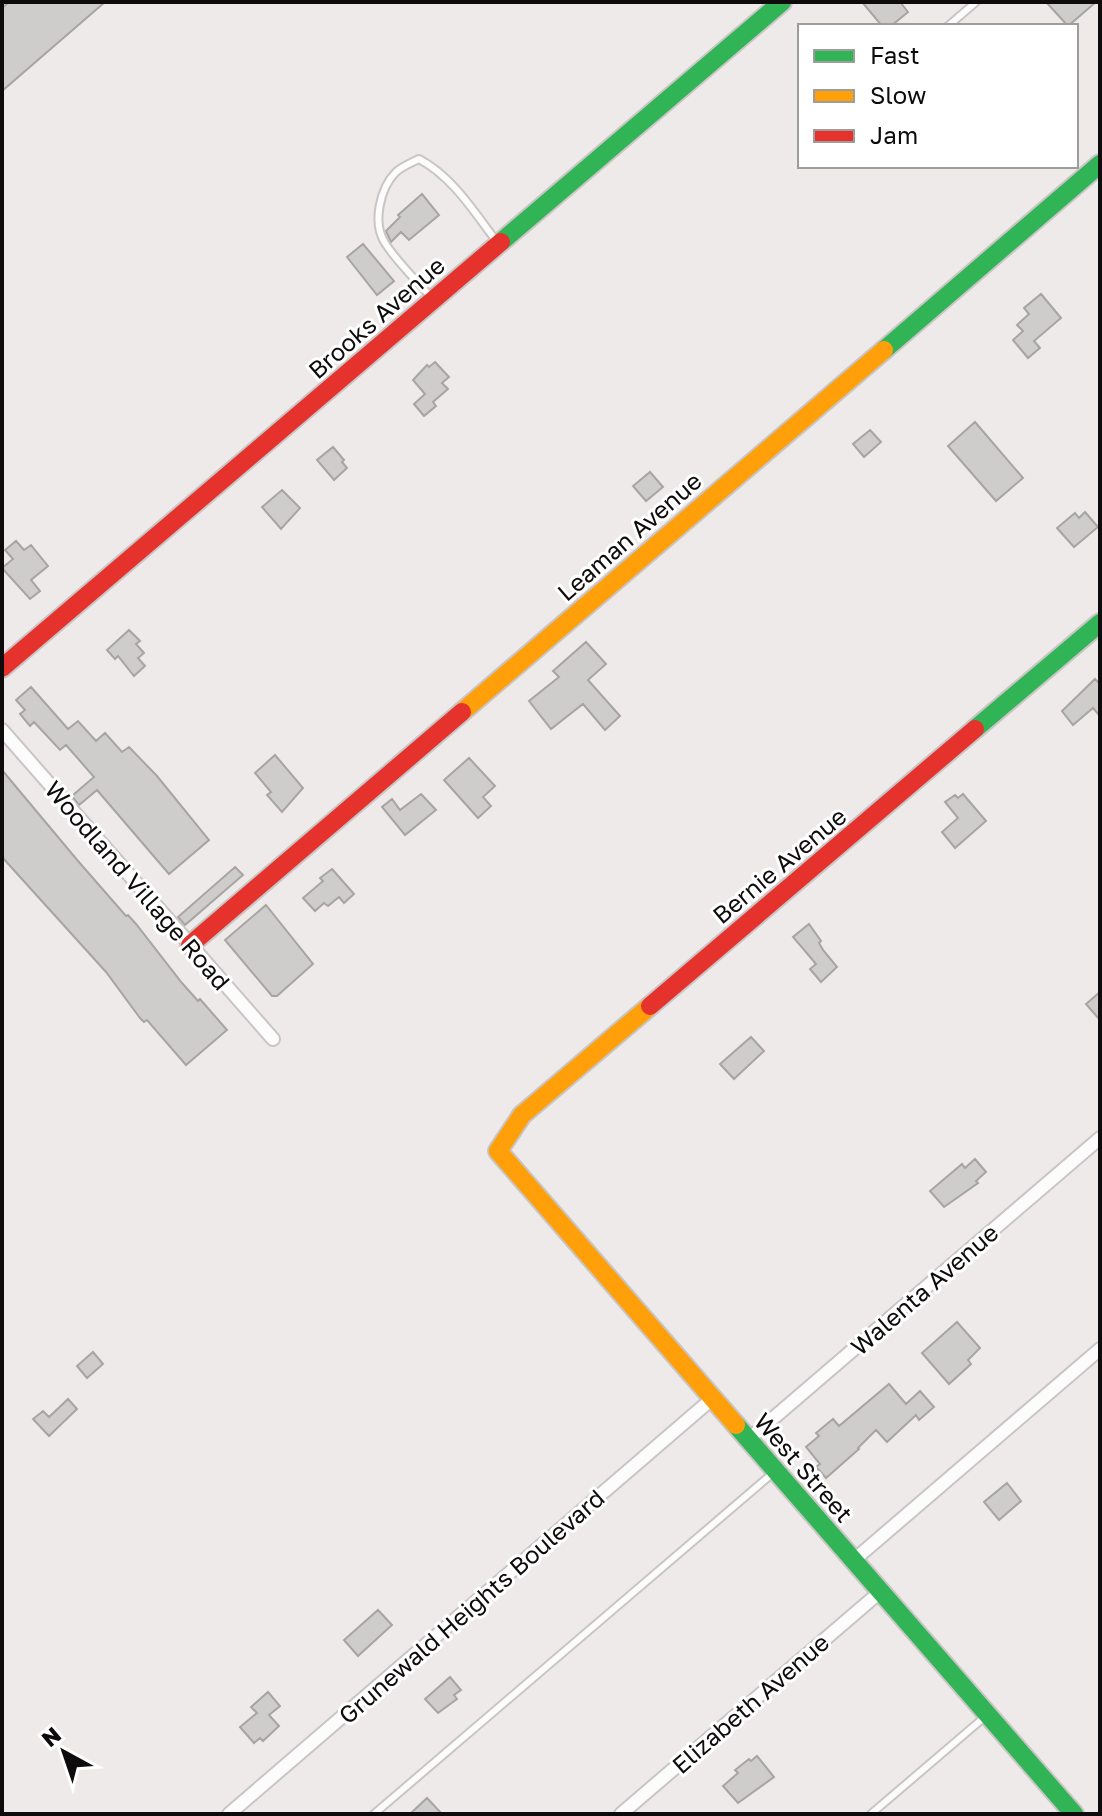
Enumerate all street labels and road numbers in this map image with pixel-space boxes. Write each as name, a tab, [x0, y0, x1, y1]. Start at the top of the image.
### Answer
street label: Brooks Avenue	[302, 250, 450, 384]
street label: Leaman Avenue	[551, 466, 707, 606]
street label: Woodland Village Road	[39, 775, 237, 995]
street label: Bernie Avenue	[706, 801, 852, 929]
street label: Walenta Avenue	[845, 1217, 1003, 1361]
street label: West Street	[749, 1406, 859, 1528]
street label: Grunewald Heights Boulevard	[332, 1483, 610, 1729]
street label: Elizabeth Avenue	[666, 1627, 834, 1779]

